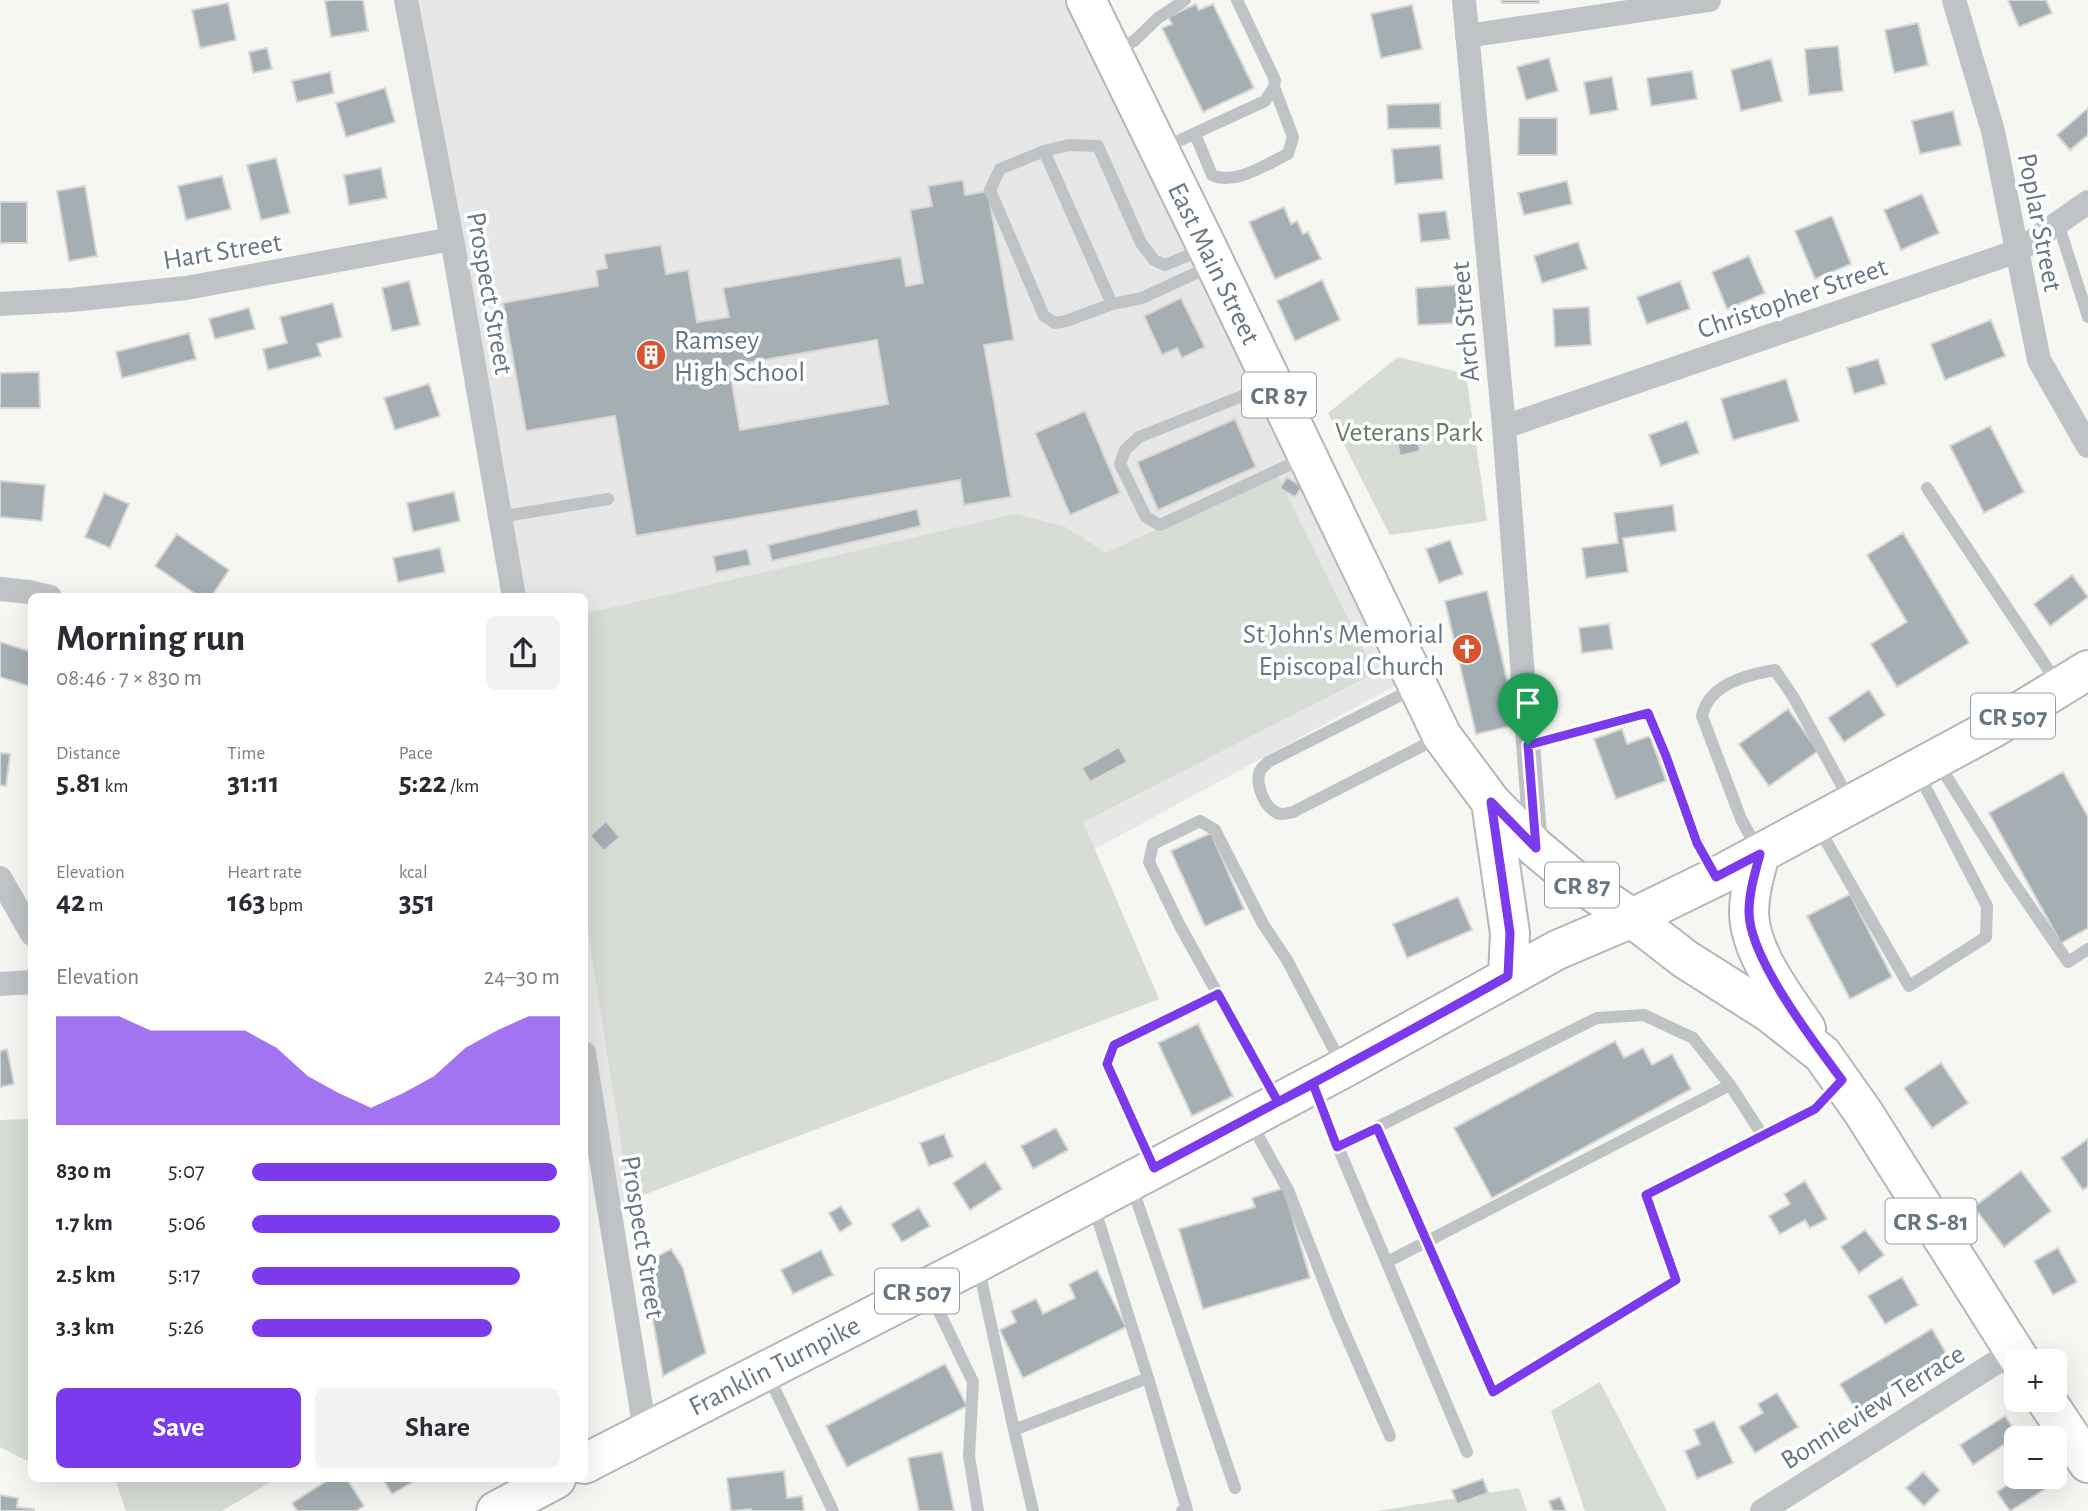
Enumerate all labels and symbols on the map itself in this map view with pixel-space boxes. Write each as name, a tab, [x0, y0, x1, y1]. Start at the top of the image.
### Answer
street label: Poplar Street	[2012, 151, 2066, 294]
street label: East Main Street	[1162, 179, 1264, 349]
street label: Prospect Street	[461, 210, 517, 377]
street label: Hart Street	[161, 229, 284, 275]
street label: Christopher Street	[1694, 253, 1891, 344]
street label: Arch Street	[1447, 260, 1485, 383]
place label: Ramsey High School	[674, 327, 805, 387]
building icon: Ramsey High School	[634, 338, 668, 372]
road number: CR 87	[1242, 372, 1316, 418]
park label: Veterans Park	[1335, 419, 1483, 447]
place label: St John's Memorial Episcopal Church	[1243, 621, 1444, 681]
church icon: St John's Memorial Episcopal Church	[1450, 632, 1484, 666]
pin	[1498, 673, 1558, 745]
road number: CR 507	[1971, 694, 2055, 738]
road number: CR 87	[1545, 862, 1619, 908]
street label: Prospect Street	[615, 1154, 669, 1321]
road number: CR S-81	[1885, 1198, 1976, 1244]
road number: CR 507	[875, 1268, 959, 1314]
street label: Franklin Turnpike	[685, 1312, 865, 1422]
street label: Bonnieview Terrace	[1776, 1340, 1970, 1475]

